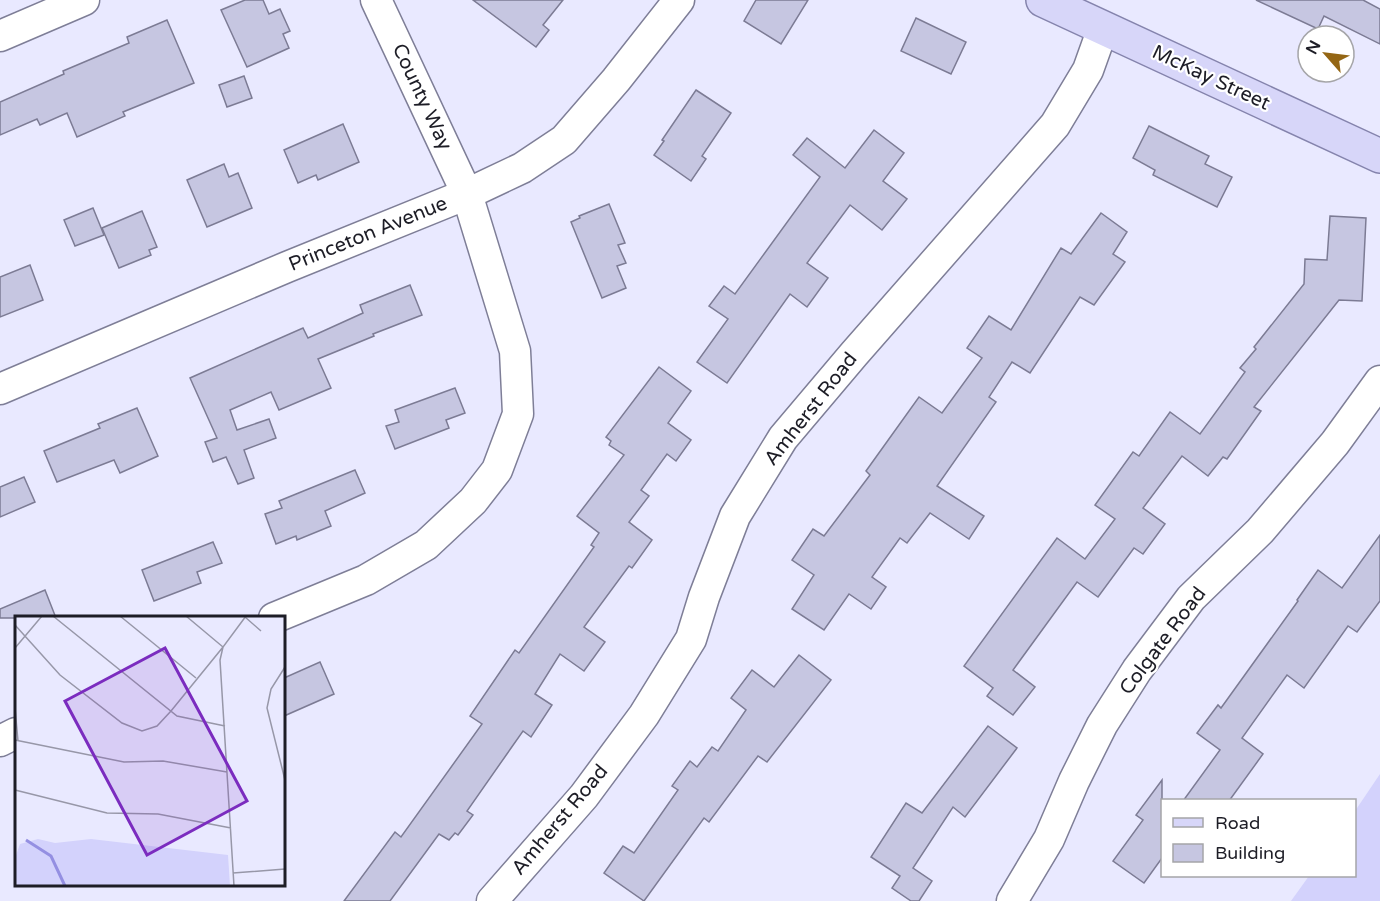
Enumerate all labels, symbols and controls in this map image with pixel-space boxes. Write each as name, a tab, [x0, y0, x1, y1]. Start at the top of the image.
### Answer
north arrow	[1296, 24, 1356, 84]
text: N	[1302, 37, 1325, 58]
street label: County Way	[387, 40, 457, 154]
street label: McKay Street	[1148, 40, 1274, 116]
street label: Princeton Avenue	[285, 191, 451, 277]
street label: Amherst Road	[759, 348, 863, 470]
street label: Colgate Road	[1115, 582, 1211, 700]
inset map	[15, 616, 285, 886]
street label: Amherst Road	[507, 760, 613, 880]
legend	[1161, 799, 1356, 877]
text: Road	[1215, 812, 1260, 834]
text: Building	[1215, 842, 1285, 864]

